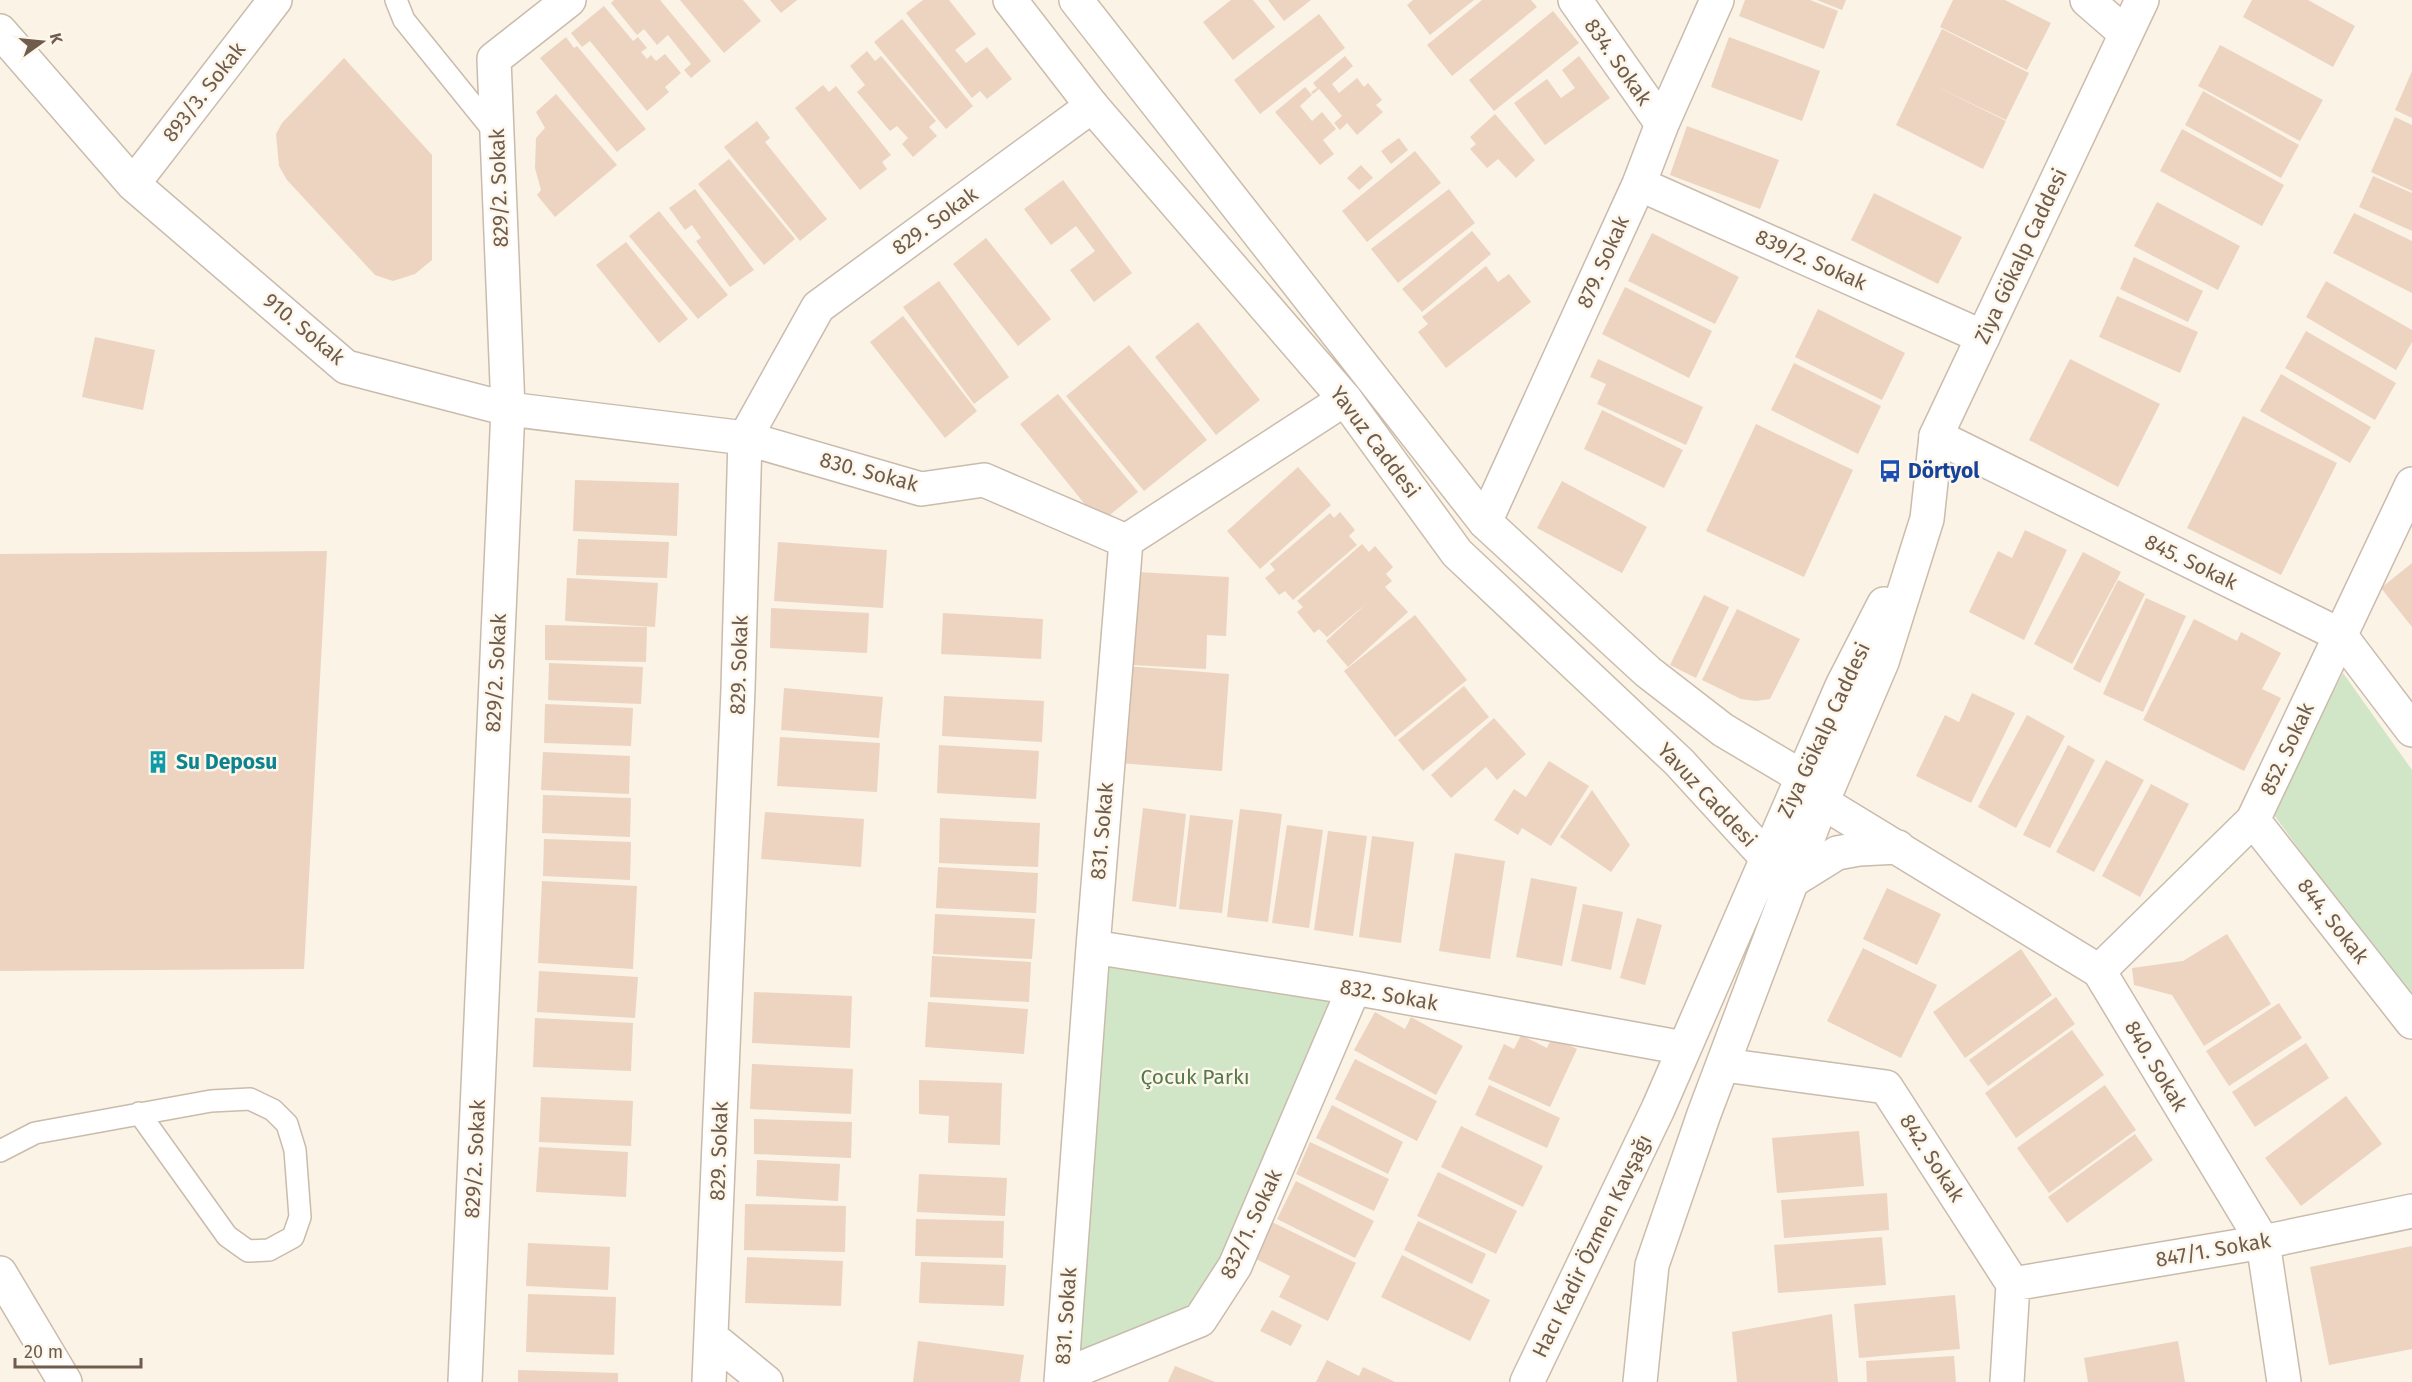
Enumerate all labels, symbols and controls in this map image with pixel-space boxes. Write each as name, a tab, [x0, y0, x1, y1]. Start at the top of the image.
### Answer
north arrow	[12, 12, 72, 72]
street label: 834. Sokak	[1579, 14, 1657, 111]
text: K	[46, 31, 67, 46]
street label: 893/3. Sokak	[157, 37, 251, 147]
street label: 829/2. Sokak	[484, 128, 514, 248]
street label: Ziya Gökalp Caddesi	[1969, 164, 2073, 348]
street label: 829. Sokak	[887, 181, 983, 261]
street label: 879. Sokak	[1571, 212, 1635, 312]
street label: 839/2. Sokak	[1751, 224, 1871, 296]
street label: 910. Sokak	[258, 287, 350, 371]
street label: Yavuz Caddesi	[1324, 381, 1426, 503]
street label: 830. Sokak	[817, 446, 921, 498]
bus stop icon: Dörtyol	[1877, 458, 1903, 484]
place label: Dörtyol	[1908, 458, 1980, 484]
street label: 845. Sokak	[2140, 528, 2242, 596]
street label: 829/2. Sokak	[480, 613, 512, 733]
street label: 829. Sokak	[724, 615, 754, 715]
street label: Ziya Gökalp Caddesi	[1772, 638, 1876, 822]
street label: 852. Sokak	[2254, 698, 2320, 799]
street label: Yavuz Caddesi	[1652, 737, 1762, 853]
building icon: Su Deposu	[145, 749, 171, 775]
place label: Su Deposu	[176, 749, 277, 775]
street label: 831. Sokak	[1085, 781, 1119, 881]
street label: 844. Sokak	[2292, 873, 2374, 969]
street label: 832. Sokak	[1338, 974, 1440, 1016]
street label: 840. Sokak	[2119, 1016, 2193, 1116]
park label: Çocuk Parkı	[1140, 1064, 1250, 1090]
street label: 829/2. Sokak	[459, 1099, 491, 1219]
street label: 829. Sokak	[704, 1101, 734, 1201]
street label: 842. Sokak	[1894, 1109, 1970, 1207]
street label: Hacı Kadir Özmen Kavşağı	[1527, 1130, 1657, 1362]
street label: 832/1. Sokak	[1214, 1165, 1288, 1283]
street label: 847/1. Sokak	[2153, 1227, 2273, 1273]
street label: 831. Sokak	[1050, 1266, 1082, 1366]
scale bar	[15, 1331, 141, 1369]
text: 20 m	[24, 1341, 63, 1363]

